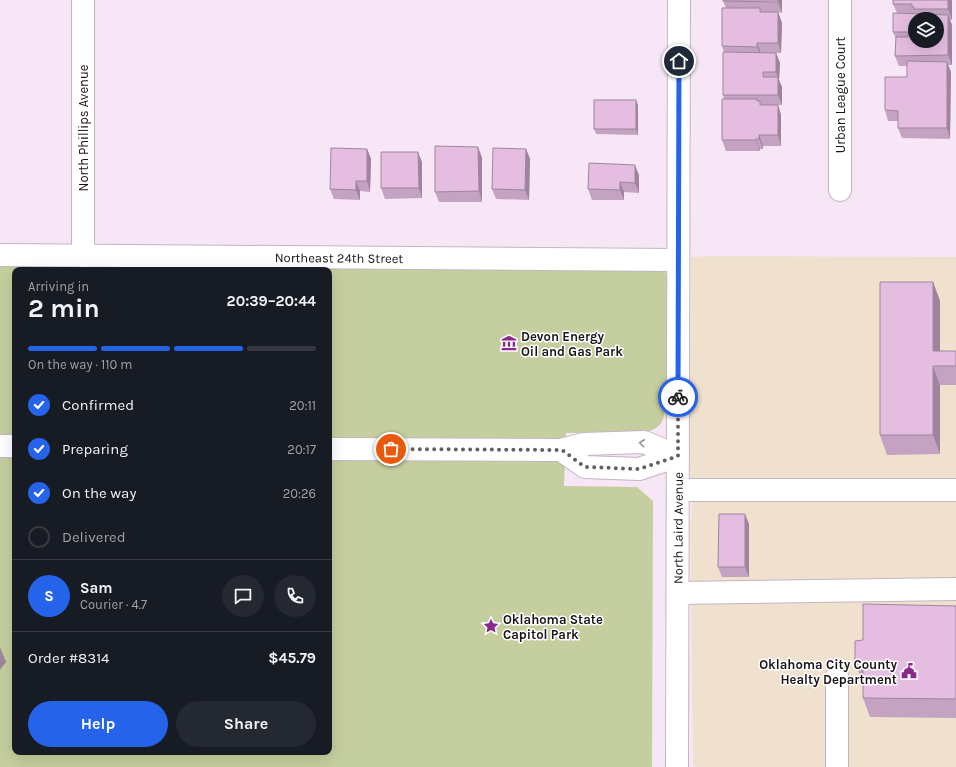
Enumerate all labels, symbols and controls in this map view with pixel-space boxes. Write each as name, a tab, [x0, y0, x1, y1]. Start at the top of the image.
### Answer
map controls	[908, 12, 944, 48]
button: layers	[908, 12, 944, 48]
street label: Urban League Court	[833, 37, 848, 153]
pin	[662, 44, 696, 78]
icon: home	[668, 50, 690, 72]
street label: North Phillips Avenue	[76, 64, 91, 191]
street label: Northeast 24th Street	[275, 250, 403, 265]
text: Arriving in	[28, 279, 89, 294]
text: 20:39–20:44	[227, 292, 316, 310]
text: 2 min	[28, 293, 100, 324]
place label: Devon Energy Oil and Gas Park	[521, 329, 623, 359]
museum icon: Devon Energy Oil and Gas Park	[500, 334, 518, 352]
text: On the way · 110 m	[28, 357, 133, 372]
courier	[658, 377, 698, 417]
icon: bike	[667, 386, 689, 408]
icon: check	[28, 394, 50, 416]
text: Confirmed	[62, 396, 134, 414]
text: 20:11	[289, 398, 316, 413]
pin	[374, 432, 408, 466]
icon: check	[28, 438, 50, 460]
icon: bag	[380, 438, 402, 460]
one-way arrow	[639, 439, 645, 448]
text: Preparing	[62, 440, 128, 458]
text: 20:17	[287, 442, 316, 457]
street label: North Laird Avenue	[670, 472, 685, 584]
icon: check	[28, 482, 50, 504]
text: On the way	[62, 484, 136, 502]
text: 20:26	[283, 486, 316, 501]
text: Delivered	[62, 528, 126, 546]
button: chat	[222, 575, 264, 617]
button: phone	[274, 575, 316, 617]
text: Sam	[80, 579, 113, 597]
text: S	[44, 587, 54, 605]
text: Courier · 4.7	[80, 597, 147, 612]
place label: Oklahoma State Capitol Park	[503, 612, 603, 642]
place icon: Oklahoma State Capitol Park	[482, 617, 500, 635]
text: Order #8314	[28, 649, 109, 667]
text: $45.79	[268, 649, 316, 667]
place label: Oklahoma City County Healty Department	[759, 657, 897, 687]
public building icon: Oklahoma City County Healty Department	[900, 662, 918, 680]
button: Help	[28, 701, 168, 747]
button: Share	[176, 701, 316, 747]

